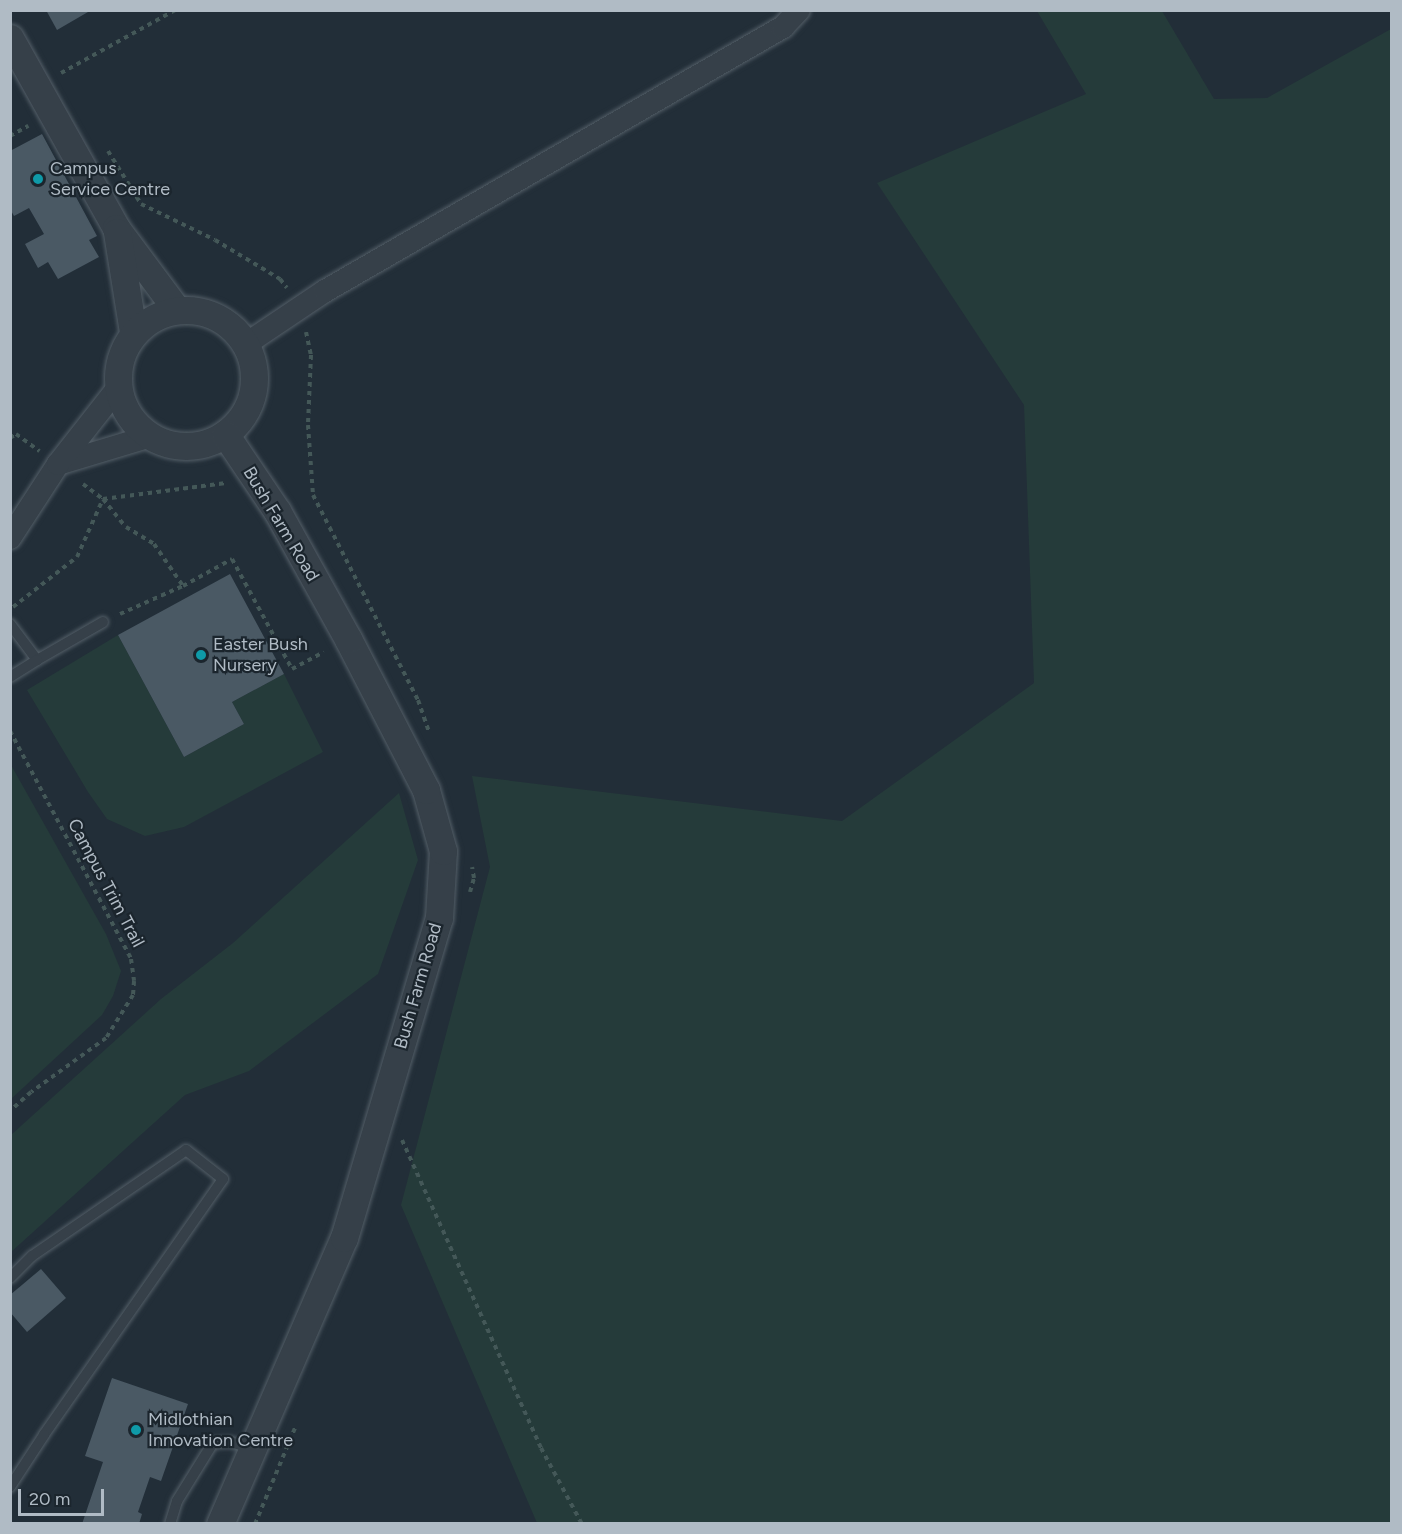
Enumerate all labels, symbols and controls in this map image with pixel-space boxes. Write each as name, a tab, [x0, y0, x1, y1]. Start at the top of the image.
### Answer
place label: Campus Service Centre	[50, 158, 170, 201]
marker: Campus Service Centre	[31, 172, 45, 186]
street label: Bush Farm Road	[238, 463, 324, 585]
place label: Easter Bush Nursery	[213, 634, 308, 676]
marker: Easter Bush Nursery	[194, 648, 208, 662]
street label: Campus Trim Trail	[63, 815, 149, 951]
street label: Bush Farm Road	[390, 921, 446, 1051]
place label: Midlothian Innovation Centre	[148, 1409, 293, 1452]
marker: Midlothian Innovation Centre	[129, 1423, 143, 1437]
scale bar	[21, 1477, 106, 1515]
text: 20 m	[29, 1488, 70, 1510]

